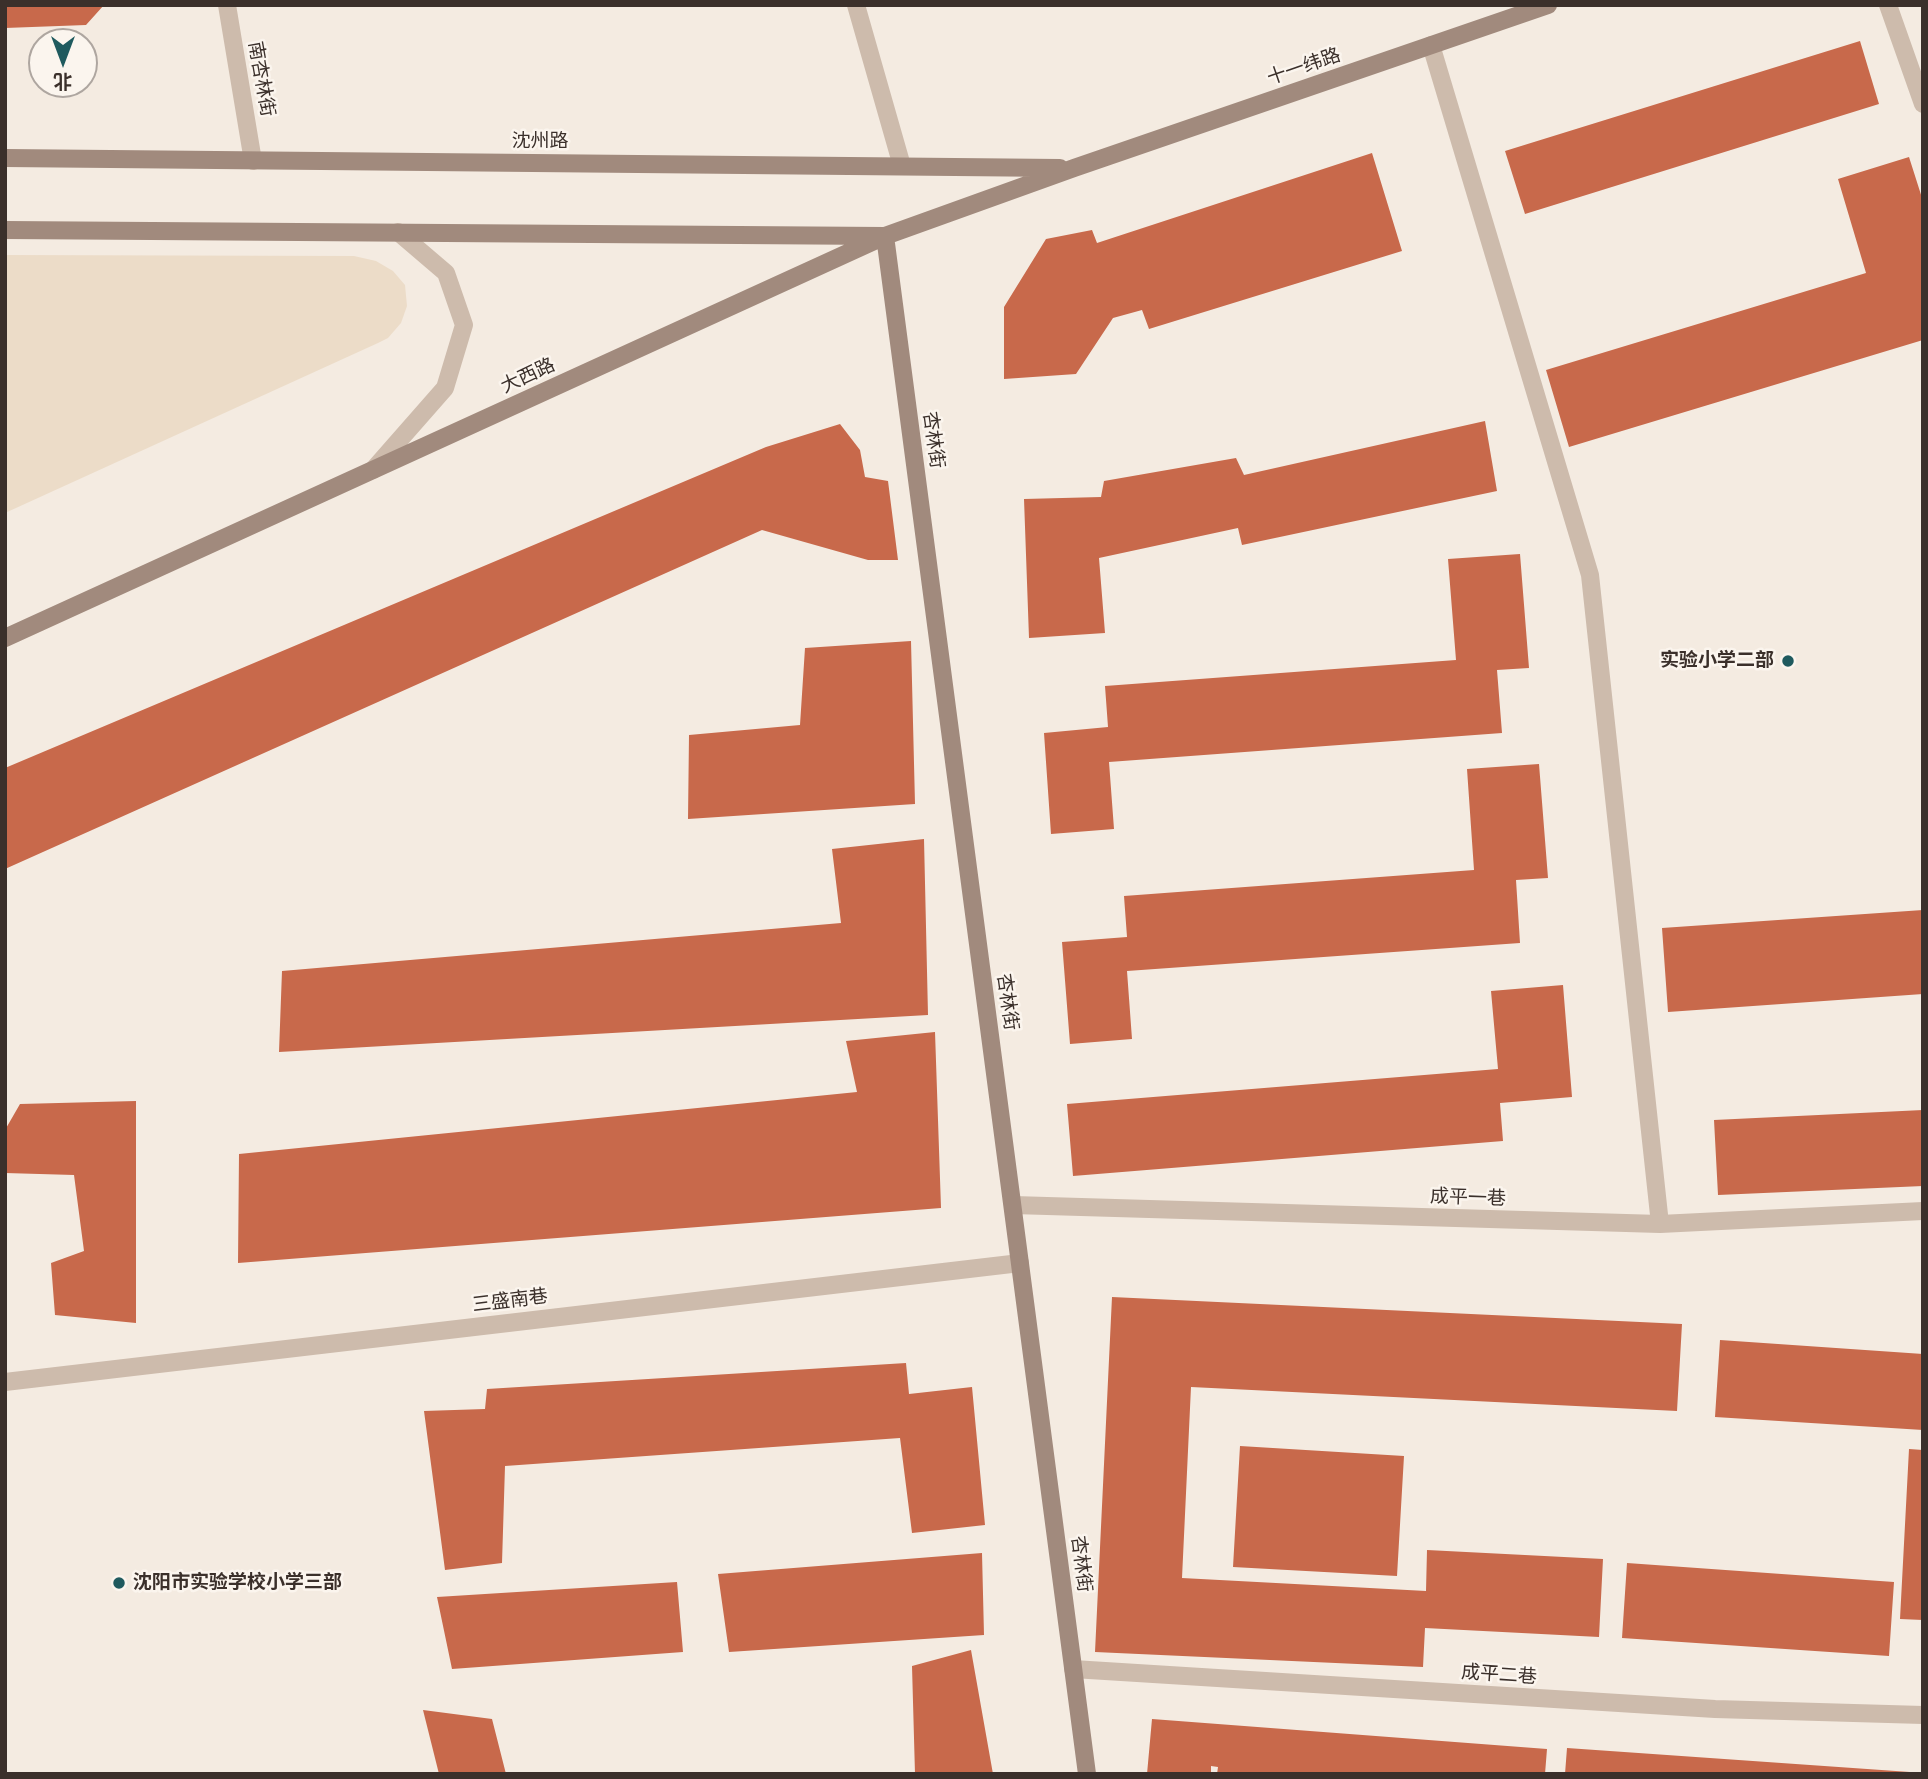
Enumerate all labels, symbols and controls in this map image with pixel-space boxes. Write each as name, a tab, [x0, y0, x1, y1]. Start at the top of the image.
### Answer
north arrow	[28, 28, 98, 98]
street label: 南杏林街	[243, 40, 279, 118]
street label: 十一纬路	[1264, 44, 1344, 90]
text: 北	[54, 70, 73, 94]
street label: 沈州路	[512, 131, 568, 153]
street label: 大西路	[497, 354, 559, 398]
street label: 杏林街	[918, 410, 948, 470]
place label: 实验小学二部	[1660, 650, 1774, 672]
marker: 实验小学二部	[1780, 653, 1796, 669]
street label: 杏林街	[992, 972, 1022, 1032]
street label: 成平一巷	[1430, 1185, 1506, 1211]
street label: 三盛南巷	[471, 1285, 549, 1317]
street label: 杏林街	[1066, 1534, 1096, 1594]
place label: 沈阳市实验学校小学三部	[133, 1572, 342, 1594]
marker: 沈阳市实验学校小学三部	[111, 1575, 127, 1591]
street label: 成平二巷	[1460, 1661, 1538, 1689]

